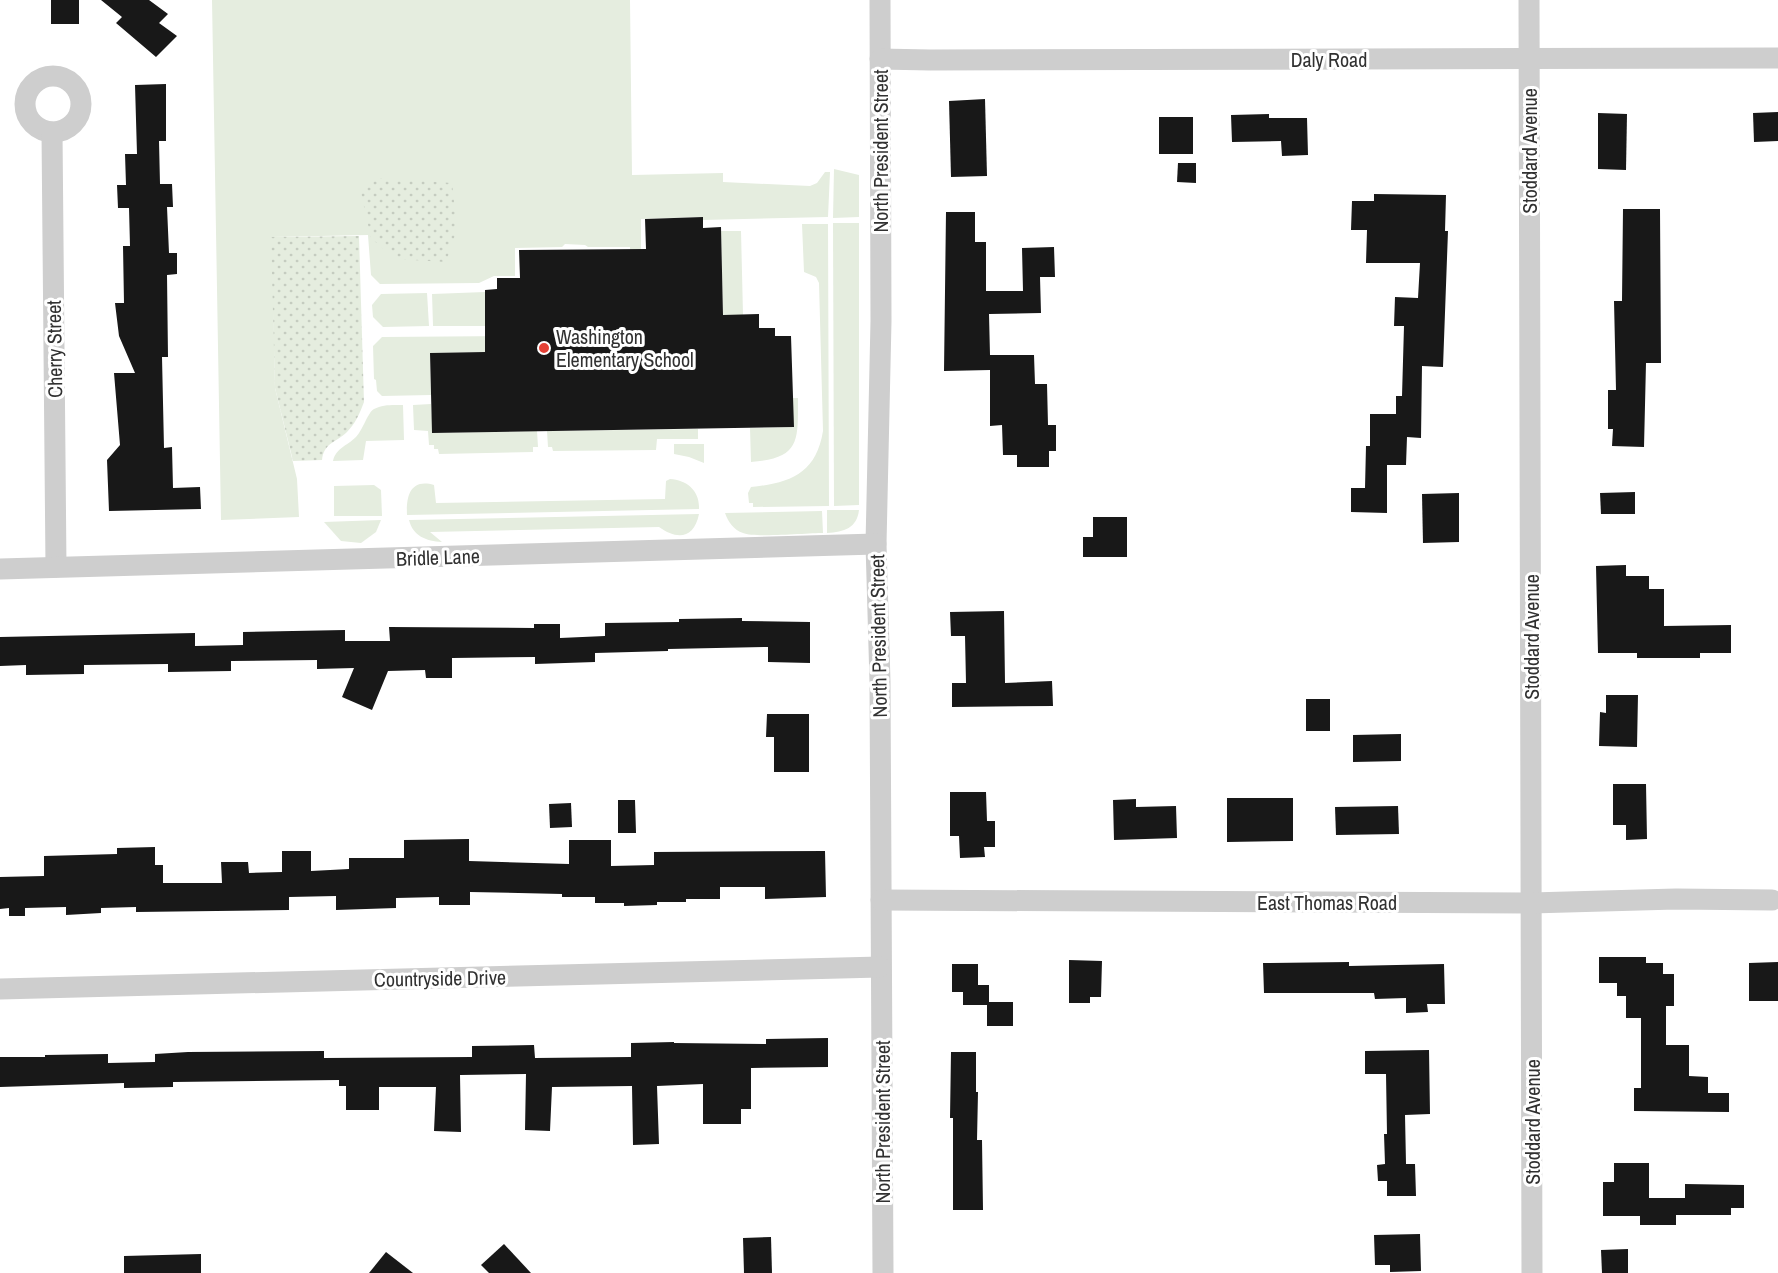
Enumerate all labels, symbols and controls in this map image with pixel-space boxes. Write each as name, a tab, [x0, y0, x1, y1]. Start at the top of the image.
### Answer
street label: Daly Road	[1291, 46, 1367, 73]
street label: North President Street	[867, 69, 894, 233]
street label: Stoddard Avenue	[1516, 88, 1543, 214]
street label: Cherry Street	[40, 300, 68, 398]
place label: Washington Elementary School	[556, 323, 694, 373]
marker: Washington Elementary School	[537, 341, 551, 355]
street label: Bridle Lane	[396, 542, 480, 572]
street label: North President Street	[863, 554, 893, 718]
street label: Stoddard Avenue	[1518, 574, 1545, 700]
street label: East Thomas Road	[1257, 889, 1397, 916]
street label: Countryside Drive	[374, 963, 506, 993]
street label: North President Street	[869, 1040, 896, 1204]
street label: Stoddard Avenue	[1519, 1059, 1546, 1185]

